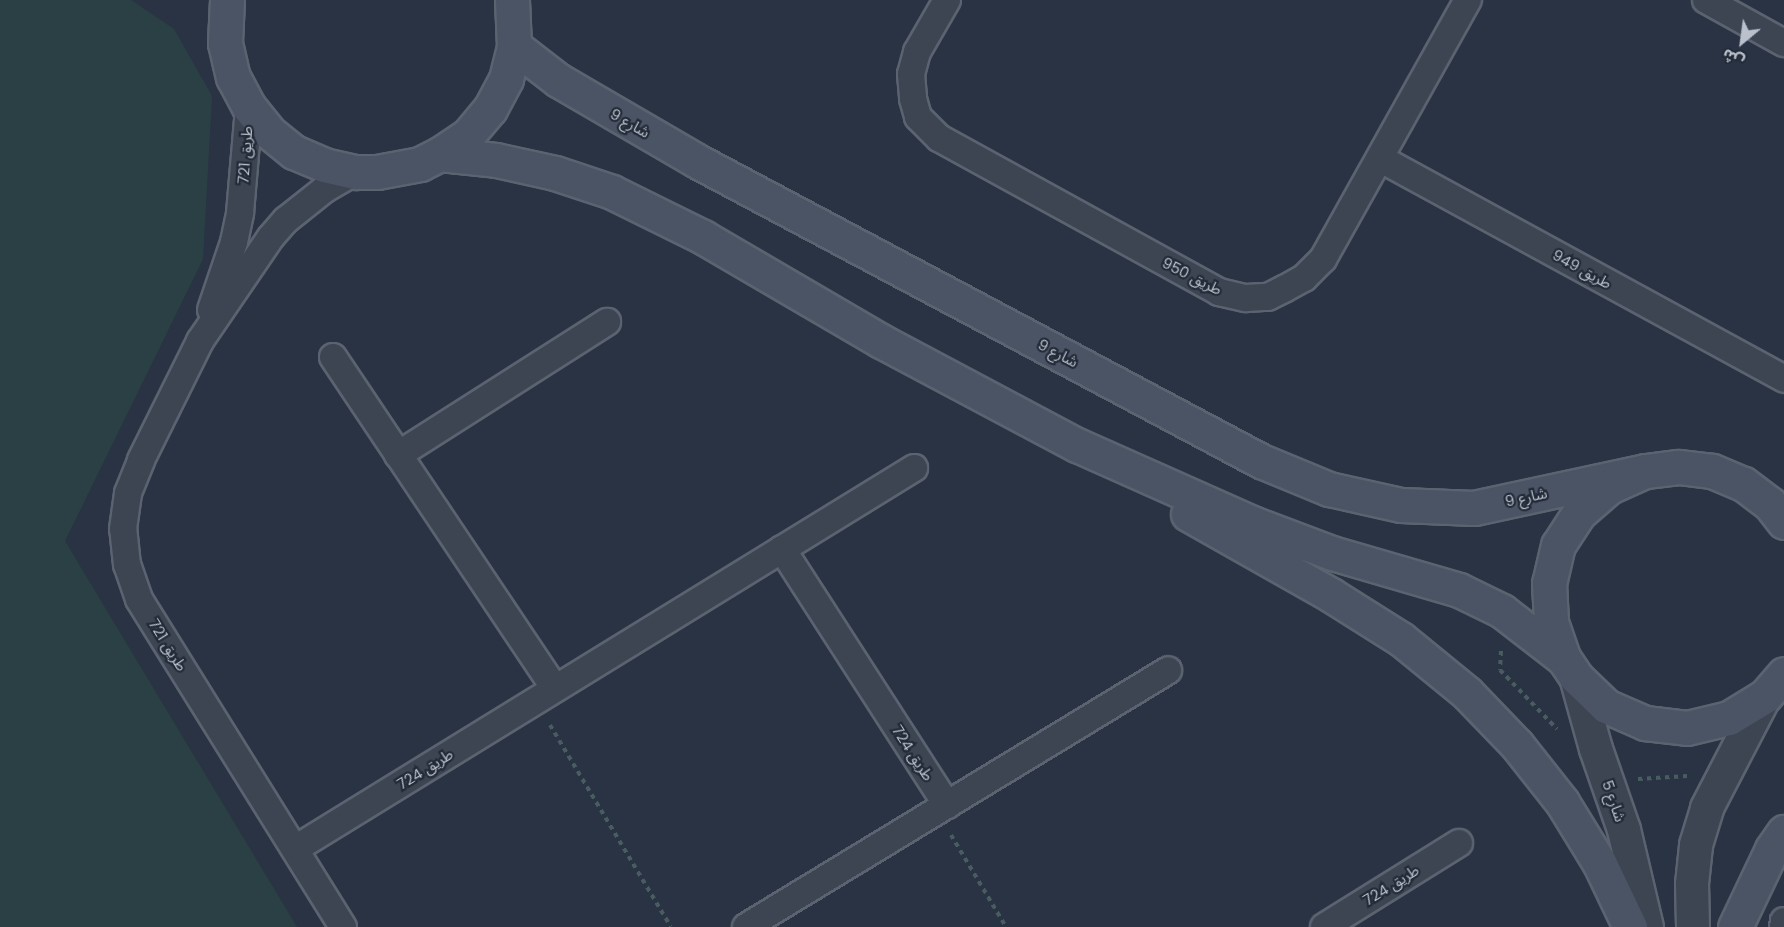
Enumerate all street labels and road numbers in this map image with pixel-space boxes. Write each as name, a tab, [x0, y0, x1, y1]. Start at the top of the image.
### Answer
street label: شارع 9	[607, 105, 653, 141]
street label: طريق 721	[234, 126, 256, 184]
street label: طريق 949	[1549, 245, 1615, 293]
street label: طريق 950	[1159, 253, 1225, 299]
street label: شارع 9	[1035, 335, 1081, 371]
street label: شارع 9	[1503, 484, 1549, 510]
street label: طريق 721	[145, 616, 191, 674]
street label: طريق 724	[888, 722, 938, 784]
street label: طريق 724	[394, 745, 456, 793]
street label: شارع 5	[1599, 778, 1629, 824]
street label: طريق 724	[1360, 861, 1422, 909]

